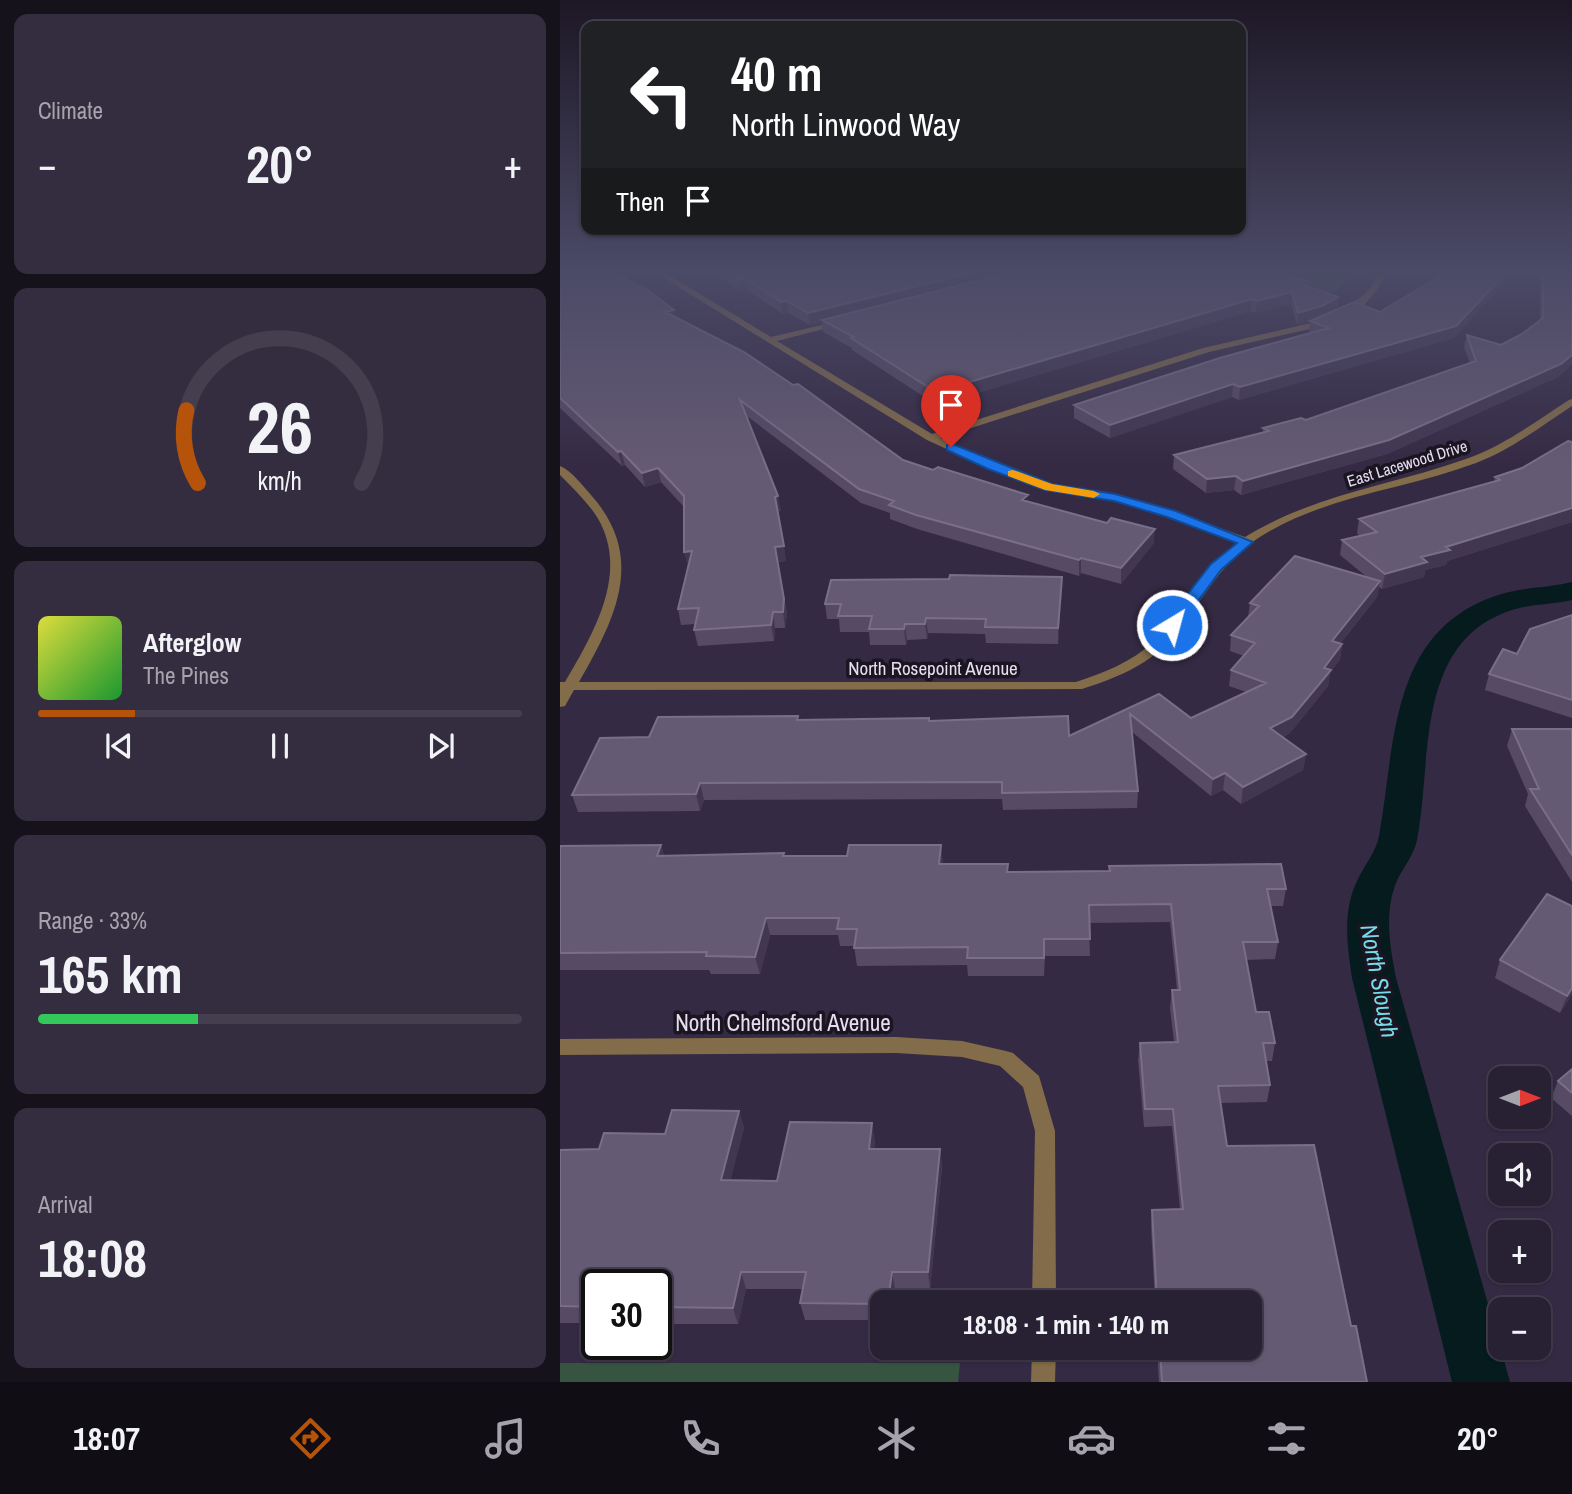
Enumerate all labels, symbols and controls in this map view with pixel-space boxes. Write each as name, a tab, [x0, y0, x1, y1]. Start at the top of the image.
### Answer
text: 40 m	[731, 40, 823, 106]
icon: left	[616, 49, 707, 140]
text: Climate	[38, 95, 103, 126]
text: North Linwood Way	[731, 103, 960, 146]
text: 20°	[246, 129, 314, 199]
text: −	[38, 139, 56, 190]
text: +	[504, 139, 522, 190]
icon: arrive	[679, 182, 717, 220]
text: Then	[616, 184, 665, 219]
pin	[921, 375, 981, 447]
text: 26	[247, 379, 313, 477]
icon: arrive	[932, 386, 970, 424]
street label: East Lacewood Drive	[1344, 434, 1470, 492]
text: km/h	[258, 464, 302, 498]
position arrow	[1135, 588, 1209, 662]
text: Afterglow	[143, 625, 241, 660]
street label: North Rosepoint Avenue	[848, 655, 1018, 681]
text: The Pines	[143, 660, 229, 691]
icon: previous	[100, 727, 138, 765]
icon: pause	[261, 727, 299, 765]
icon: next	[422, 727, 460, 765]
text: Range · 33%	[38, 905, 147, 936]
water label: North Slough	[1353, 922, 1407, 1040]
text: 165 km	[38, 939, 183, 1009]
street label: North Chelmsford Avenue	[675, 1007, 891, 1038]
north arrow	[1488, 1066, 1550, 1129]
map controls	[1488, 1066, 1551, 1360]
button: sound	[1488, 1143, 1551, 1206]
text: Arrival	[38, 1189, 93, 1220]
button: +	[1488, 1220, 1551, 1283]
text: 18:08	[38, 1223, 147, 1293]
speed limit sign: 30	[581, 1269, 672, 1360]
button: −	[1488, 1297, 1551, 1360]
text: 18:08 · 1 min · 140 m	[963, 1307, 1169, 1342]
icon: directions	[286, 1414, 335, 1463]
icon: music	[481, 1414, 530, 1463]
icon: phone	[676, 1414, 725, 1463]
icon: climate	[872, 1414, 921, 1463]
icon: car	[1067, 1414, 1116, 1463]
icon: filters	[1262, 1414, 1311, 1463]
text: 18:07	[73, 1417, 140, 1460]
text: 20°	[1457, 1417, 1499, 1460]

